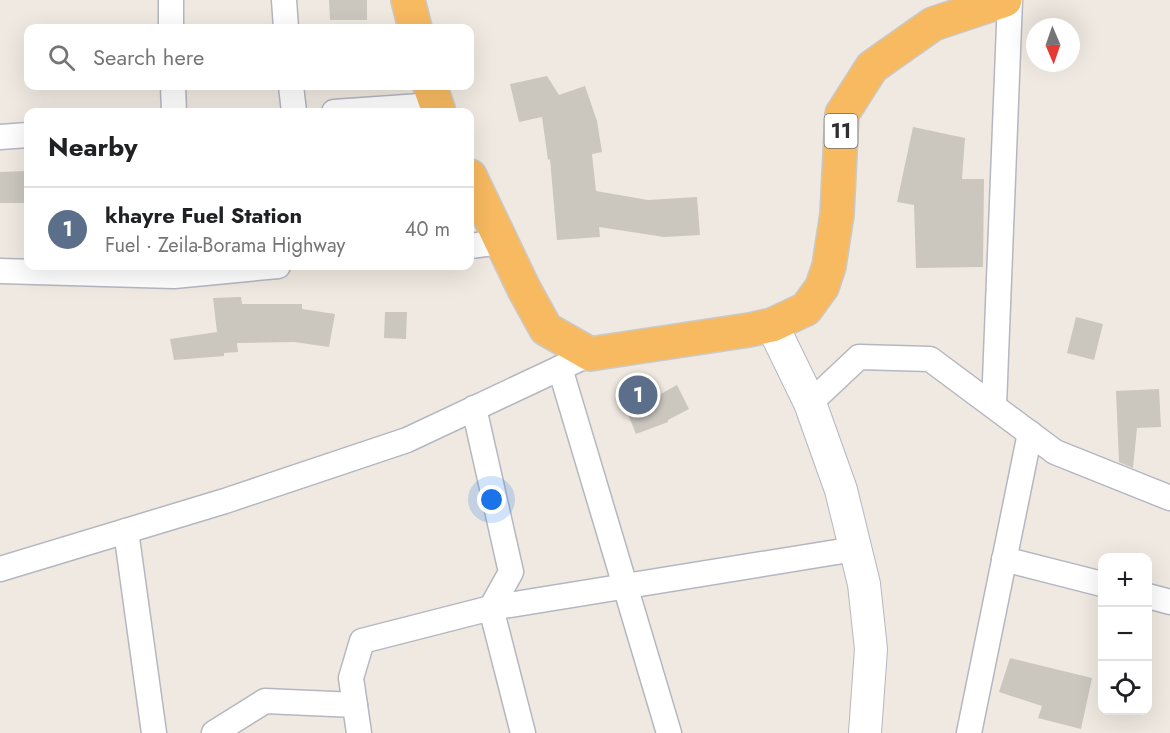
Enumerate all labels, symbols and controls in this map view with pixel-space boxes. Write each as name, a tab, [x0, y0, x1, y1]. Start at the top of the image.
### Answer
north arrow	[1026, 18, 1080, 72]
search box	[24, 24, 474, 90]
icon: search	[45, 41, 78, 74]
text: Search here	[93, 41, 204, 73]
road number: 11	[824, 114, 858, 148]
text: Nearby	[48, 128, 137, 166]
text: khayre Fuel Station	[105, 199, 302, 231]
text: 1	[62, 215, 73, 244]
text: 40 m	[405, 215, 450, 244]
text: Fuel · Zeila-Borama Highway	[105, 231, 345, 260]
pin: 1	[618, 372, 658, 418]
your location	[477, 485, 506, 514]
map controls	[1098, 553, 1152, 715]
button: +	[1098, 553, 1152, 607]
button: −	[1098, 607, 1152, 661]
button: locate	[1098, 661, 1152, 715]

